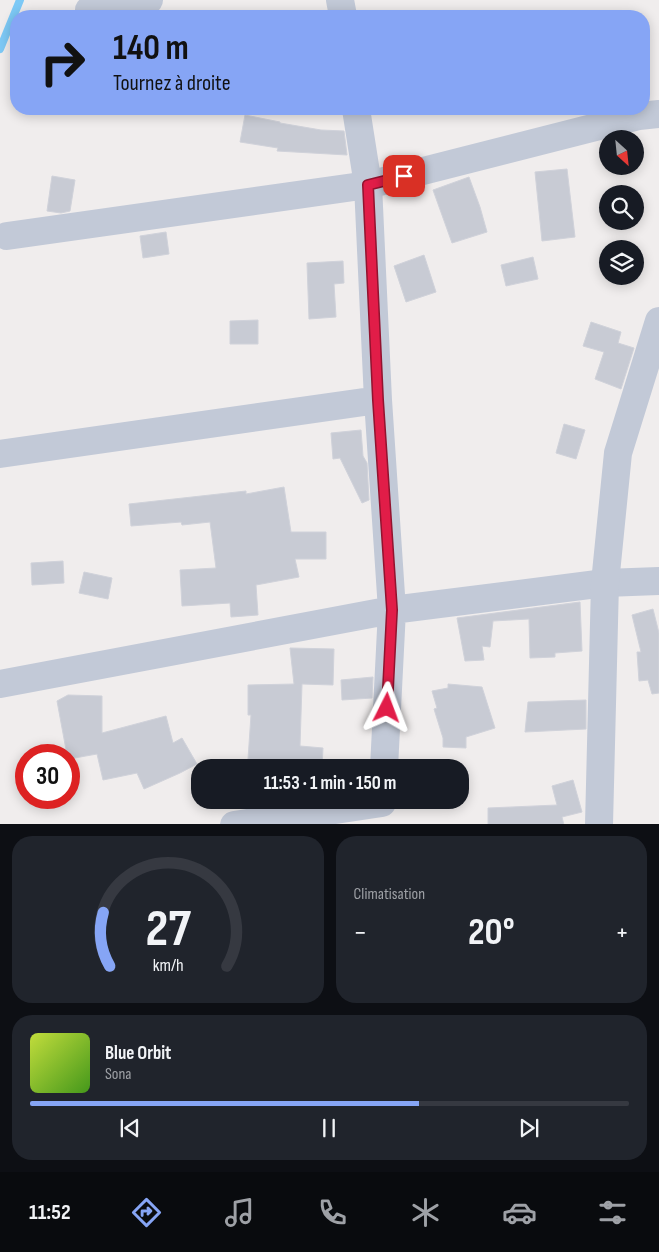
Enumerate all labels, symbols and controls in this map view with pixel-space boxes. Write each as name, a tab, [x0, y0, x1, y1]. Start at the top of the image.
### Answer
text: 140 m	[113, 27, 189, 70]
icon: right	[30, 30, 95, 95]
text: Tournez à droite	[113, 70, 230, 97]
north arrow	[599, 130, 644, 175]
map controls	[599, 130, 644, 285]
pin	[383, 155, 425, 197]
icon: arrive	[390, 162, 418, 190]
button: search	[599, 185, 644, 230]
button: layers	[599, 240, 644, 285]
position arrow	[360, 681, 412, 733]
speed limit sign: 30	[15, 744, 80, 809]
text: 11:53 · 1 min · 150 m	[264, 772, 396, 795]
text: Climatisation	[354, 885, 425, 904]
text: 27	[145, 898, 191, 961]
text: 20°	[468, 910, 515, 955]
text: −	[354, 916, 367, 949]
text: +	[615, 916, 629, 949]
text: km/h	[152, 955, 183, 976]
text: Blue Orbit	[105, 1042, 171, 1065]
text: Sona	[105, 1065, 132, 1084]
icon: previous	[116, 1114, 144, 1142]
icon: pause	[315, 1114, 343, 1142]
icon: next	[515, 1114, 543, 1142]
icon: directions	[129, 1195, 164, 1230]
icon: music	[222, 1195, 257, 1230]
icon: phone	[315, 1195, 350, 1230]
icon: climate	[408, 1195, 443, 1230]
icon: car	[502, 1195, 537, 1230]
icon: filters	[595, 1195, 630, 1230]
text: 11:52	[29, 1199, 71, 1226]

